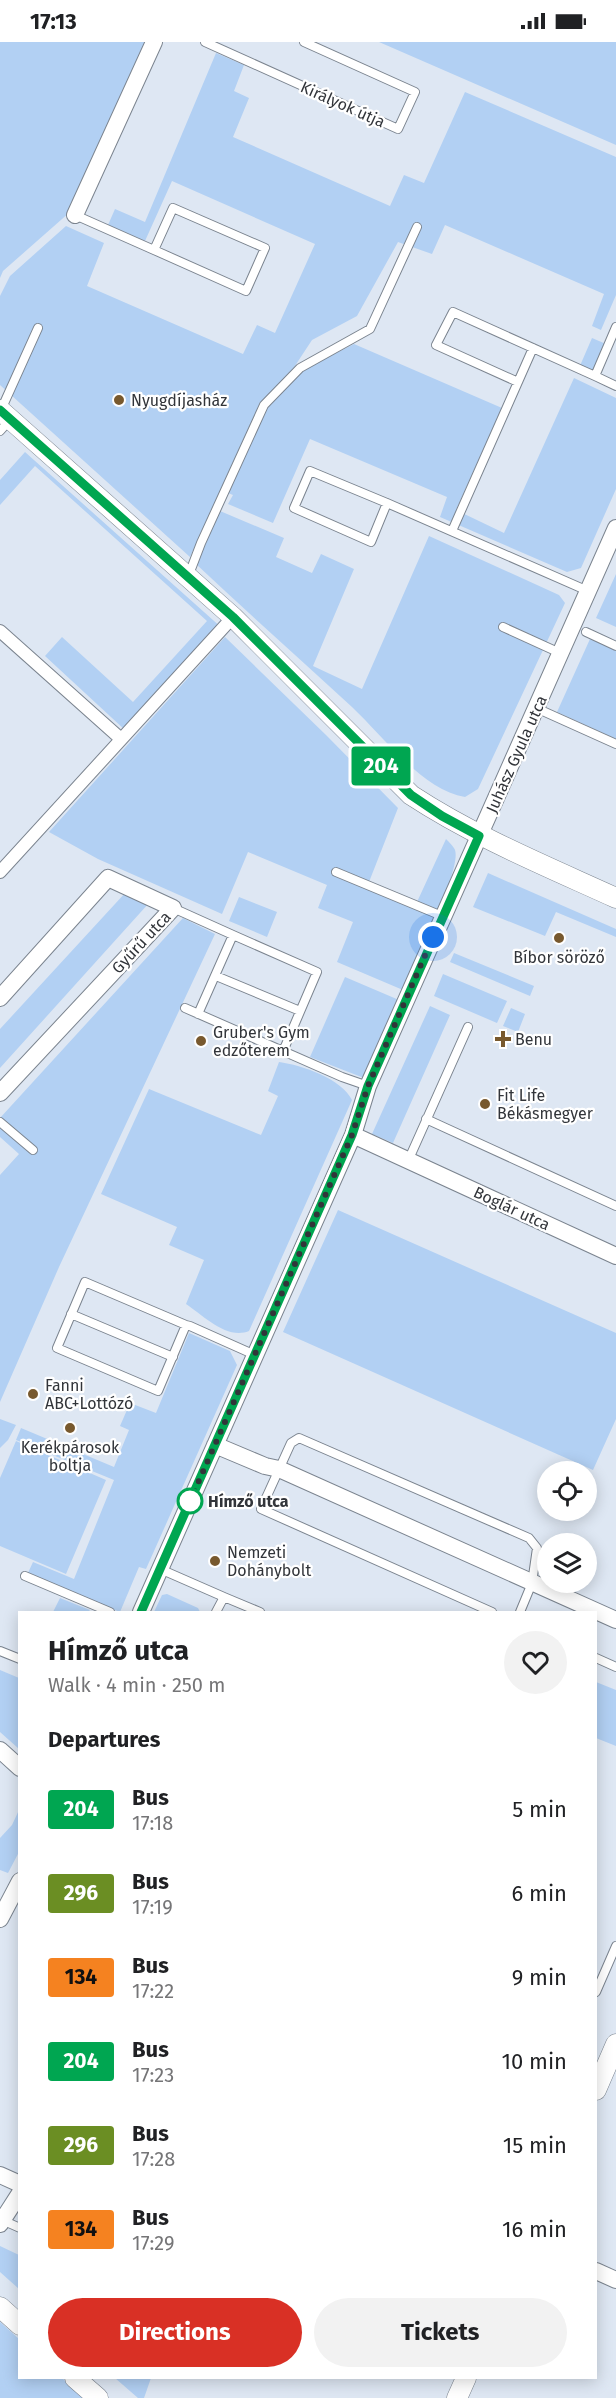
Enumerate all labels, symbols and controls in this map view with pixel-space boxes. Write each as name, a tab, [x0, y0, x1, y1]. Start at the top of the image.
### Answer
text: 17:13	[30, 8, 77, 35]
street label: Királyok útja	[298, 77, 388, 132]
place label: Nyugdíjasház	[131, 391, 227, 410]
marker: Nyugdíjasház	[112, 393, 126, 407]
street label: Juhász Gyula utca	[482, 692, 551, 816]
line badge: 204	[346, 746, 416, 786]
text: 204	[363, 753, 399, 779]
street label: Gyűrű utca	[108, 907, 175, 977]
your location	[418, 922, 448, 952]
marker: Bíbor söröző	[552, 931, 566, 945]
place label: Bíbor söröző	[513, 948, 605, 967]
place label: Gruber's Gym edzőterem	[213, 1023, 310, 1060]
place label: Benu	[515, 1030, 552, 1049]
marker: Benu	[496, 1032, 510, 1046]
marker: Gruber's Gym edzőterem	[194, 1034, 208, 1048]
place label: Fit Life Békásmegyer	[497, 1086, 594, 1123]
marker: Fit Life Békásmegyer	[478, 1097, 492, 1111]
street label: Boglár utca	[471, 1182, 553, 1234]
place label: Fanni ABC+Lottózó	[45, 1376, 133, 1413]
marker: Fanni ABC+Lottózó	[26, 1387, 40, 1401]
marker: Kerékpárosok boltja	[63, 1421, 77, 1435]
place label: Kerékpárosok boltja	[21, 1438, 120, 1475]
map controls	[537, 1461, 597, 1593]
button: locate	[537, 1461, 597, 1521]
marker: Hímző utca	[177, 1488, 203, 1514]
place label: Hímző utca	[208, 1492, 289, 1511]
button: layers	[537, 1533, 597, 1593]
place label: Nemzeti Dohánybolt	[227, 1543, 311, 1580]
marker: Nemzeti Dohánybolt	[208, 1554, 222, 1568]
button: heart	[504, 1631, 567, 1694]
text: Hímző utca	[48, 1634, 189, 1667]
text: Walk · 4 min · 250 m	[48, 1673, 225, 1697]
text: Departures	[48, 1726, 160, 1753]
text: Bus	[132, 1784, 169, 1811]
text: 204	[63, 1796, 99, 1822]
text: 5 min	[512, 1796, 567, 1823]
text: 17:18	[132, 1811, 173, 1835]
text: Bus	[132, 1868, 169, 1895]
text: 296	[64, 1880, 98, 1906]
text: 6 min	[511, 1880, 567, 1907]
text: 17:19	[132, 1895, 173, 1919]
text: Bus	[132, 1952, 169, 1979]
text: 134	[65, 1964, 97, 1990]
text: 9 min	[512, 1964, 567, 1991]
text: 17:22	[132, 1979, 174, 2003]
text: Bus	[132, 2036, 169, 2063]
text: 204	[63, 2048, 99, 2074]
text: 10 min	[501, 2048, 567, 2075]
text: 17:23	[132, 2063, 174, 2087]
text: Bus	[132, 2120, 169, 2147]
text: 296	[64, 2132, 98, 2158]
text: 15 min	[503, 2132, 567, 2159]
text: 17:28	[132, 2147, 175, 2171]
text: Bus	[132, 2204, 169, 2231]
text: 134	[65, 2216, 97, 2242]
text: 16 min	[502, 2216, 567, 2243]
text: 17:29	[132, 2231, 175, 2255]
button: Directions	[48, 2298, 302, 2367]
button: Tickets	[314, 2298, 567, 2367]

